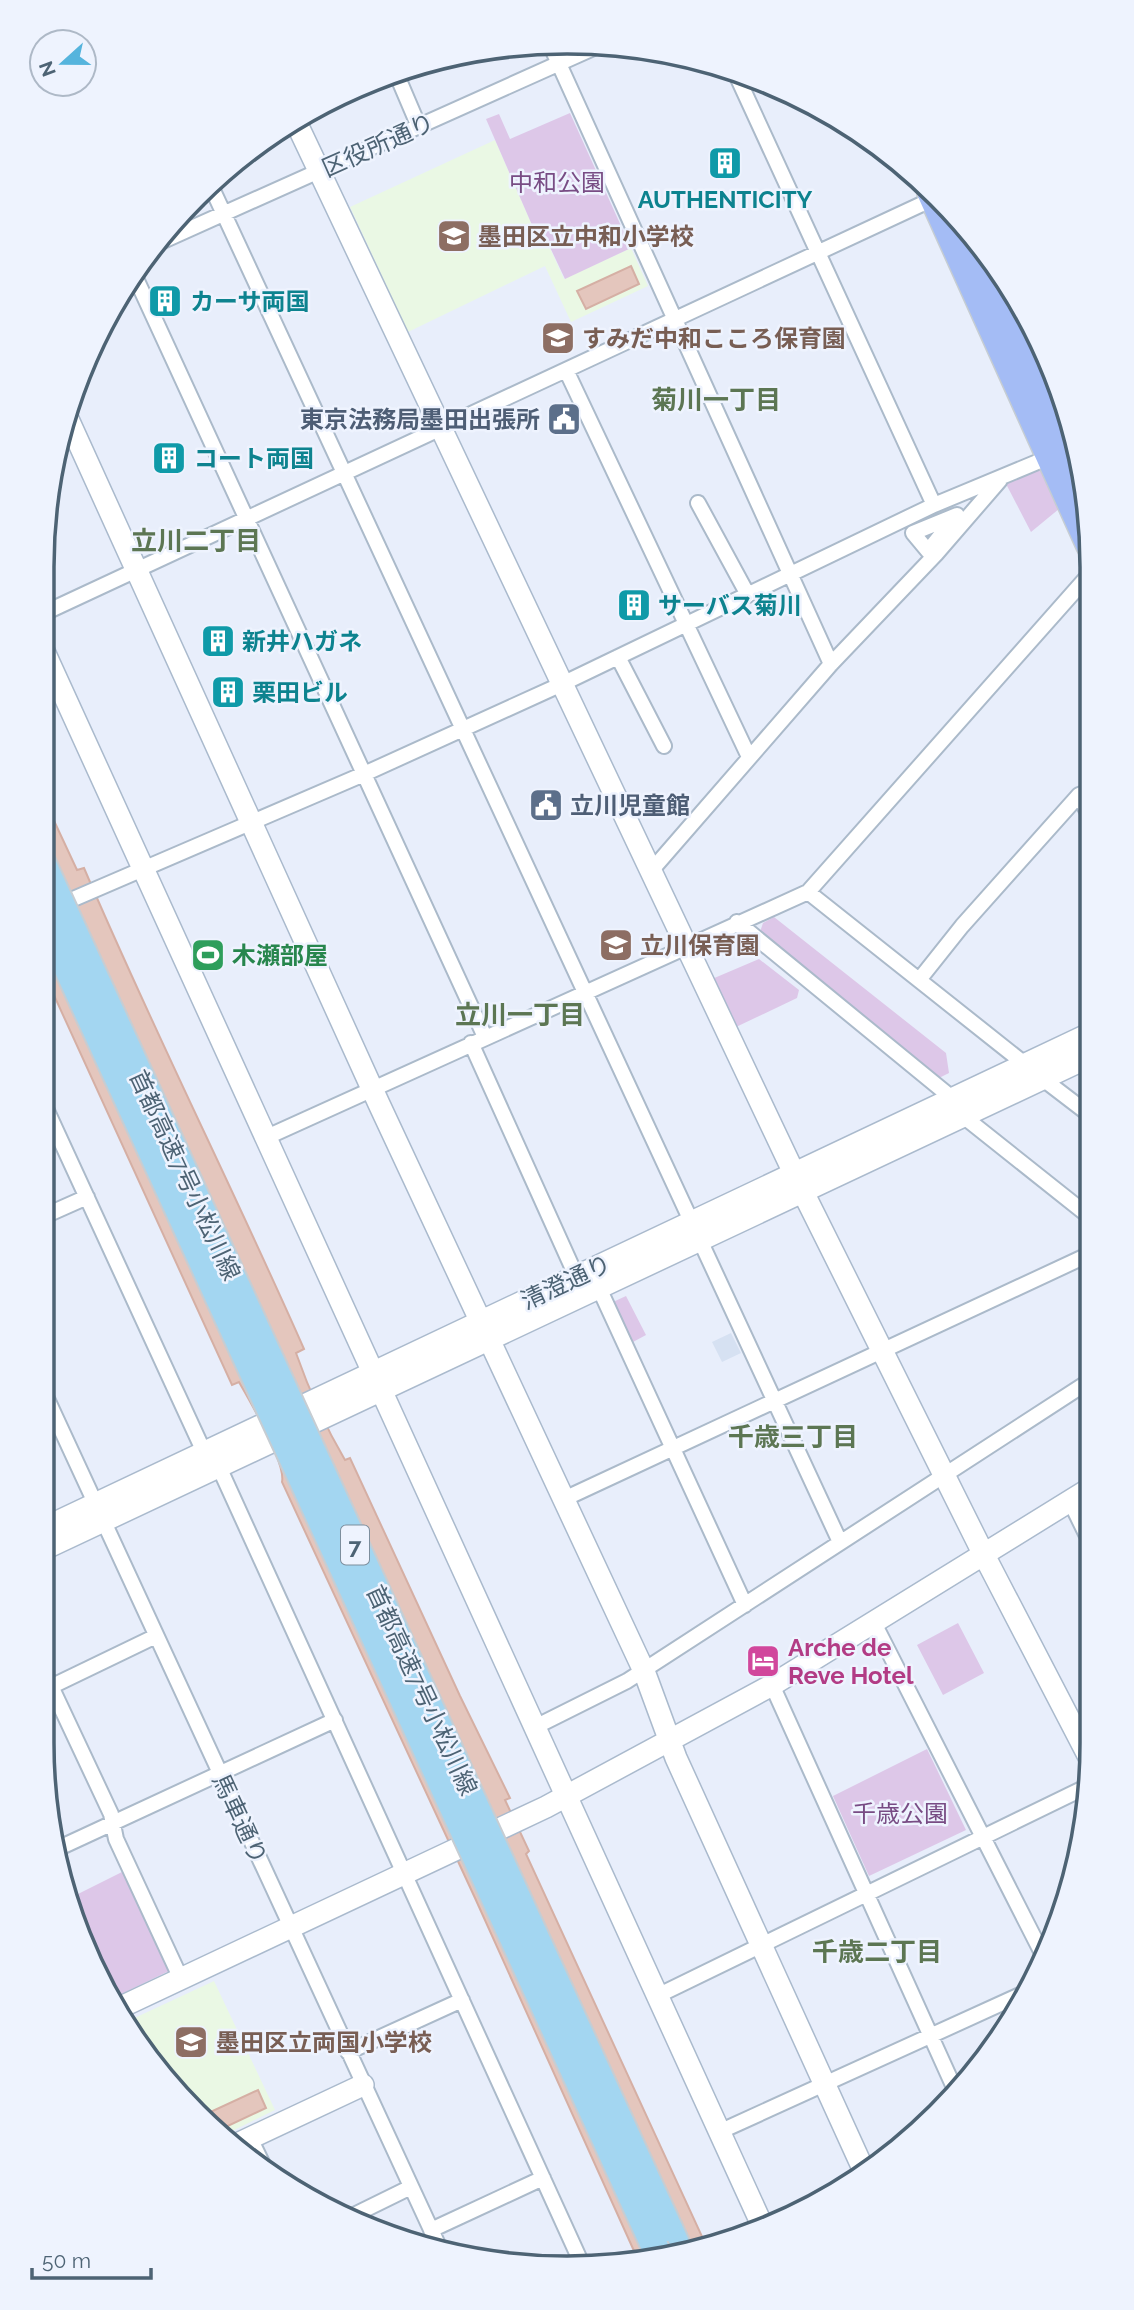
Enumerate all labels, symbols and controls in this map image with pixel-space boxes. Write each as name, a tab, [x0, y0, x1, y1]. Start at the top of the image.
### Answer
north arrow	[28, 28, 98, 98]
text: N	[34, 58, 60, 80]
street label: 区役所通り	[317, 107, 439, 183]
building icon: AUTHENTICITY	[706, 144, 744, 182]
park label: 中和公園	[509, 168, 605, 197]
place label: AUTHENTICITY	[638, 185, 812, 214]
school or university icon: 墨田区立中和小学校	[435, 217, 473, 255]
place label: 墨田区立中和小学校	[478, 222, 694, 251]
building icon: カーサ両国	[146, 282, 184, 320]
place label: カーサ両国	[190, 287, 310, 316]
school or university icon: すみだ中和こころ保育園	[539, 319, 577, 357]
place label: すみだ中和こころ保育園	[582, 324, 846, 353]
district label: 菊川一丁目	[651, 385, 781, 415]
public building icon: 東京法務局墨田出張所	[545, 400, 583, 438]
place label: 東京法務局墨田出張所	[300, 405, 540, 434]
building icon: コート両国	[150, 439, 188, 477]
place label: コート両国	[194, 444, 314, 473]
district label: 立川二丁目	[131, 526, 261, 556]
building icon: サーバス菊川	[615, 586, 653, 624]
place label: サーバス菊川	[658, 591, 802, 620]
building icon: 新井ハガネ	[199, 622, 237, 660]
place label: 新井ハガネ	[242, 627, 362, 656]
building icon: 栗田ビル	[209, 673, 247, 711]
place label: 栗田ビル	[252, 678, 348, 707]
public building icon: 立川児童館	[527, 786, 565, 824]
place label: 立川児童館	[570, 791, 690, 820]
school or university icon: 立川保育園	[597, 926, 635, 964]
place label: 立川保育園	[640, 931, 760, 960]
sports icon: 木瀬部屋	[189, 936, 227, 974]
place label: 木瀬部屋	[232, 941, 328, 970]
district label: 立川一丁目	[455, 1000, 585, 1030]
street label: 首都高速7号小松川線	[124, 1065, 246, 1285]
street label: 清澄通り	[516, 1249, 616, 1315]
district label: 千歳三丁目	[728, 1422, 858, 1452]
road number: 7	[341, 1526, 369, 1564]
street label: 首都高速7号小松川線	[361, 1580, 483, 1800]
place label: Arche de Reve Hotel	[788, 1633, 914, 1690]
hotel icon: Arche de Reve Hotel	[744, 1642, 782, 1680]
street label: 馬車通り	[207, 1769, 273, 1869]
park label: 千歳公園	[852, 1799, 948, 1828]
district label: 千歳二丁目	[812, 1937, 942, 1967]
school or university icon: 墨田区立両国小学校	[172, 2023, 210, 2061]
place label: 墨田区立両国小学校	[216, 2028, 432, 2057]
scale bar	[32, 2236, 150, 2280]
text: 50 m	[42, 2248, 91, 2273]

